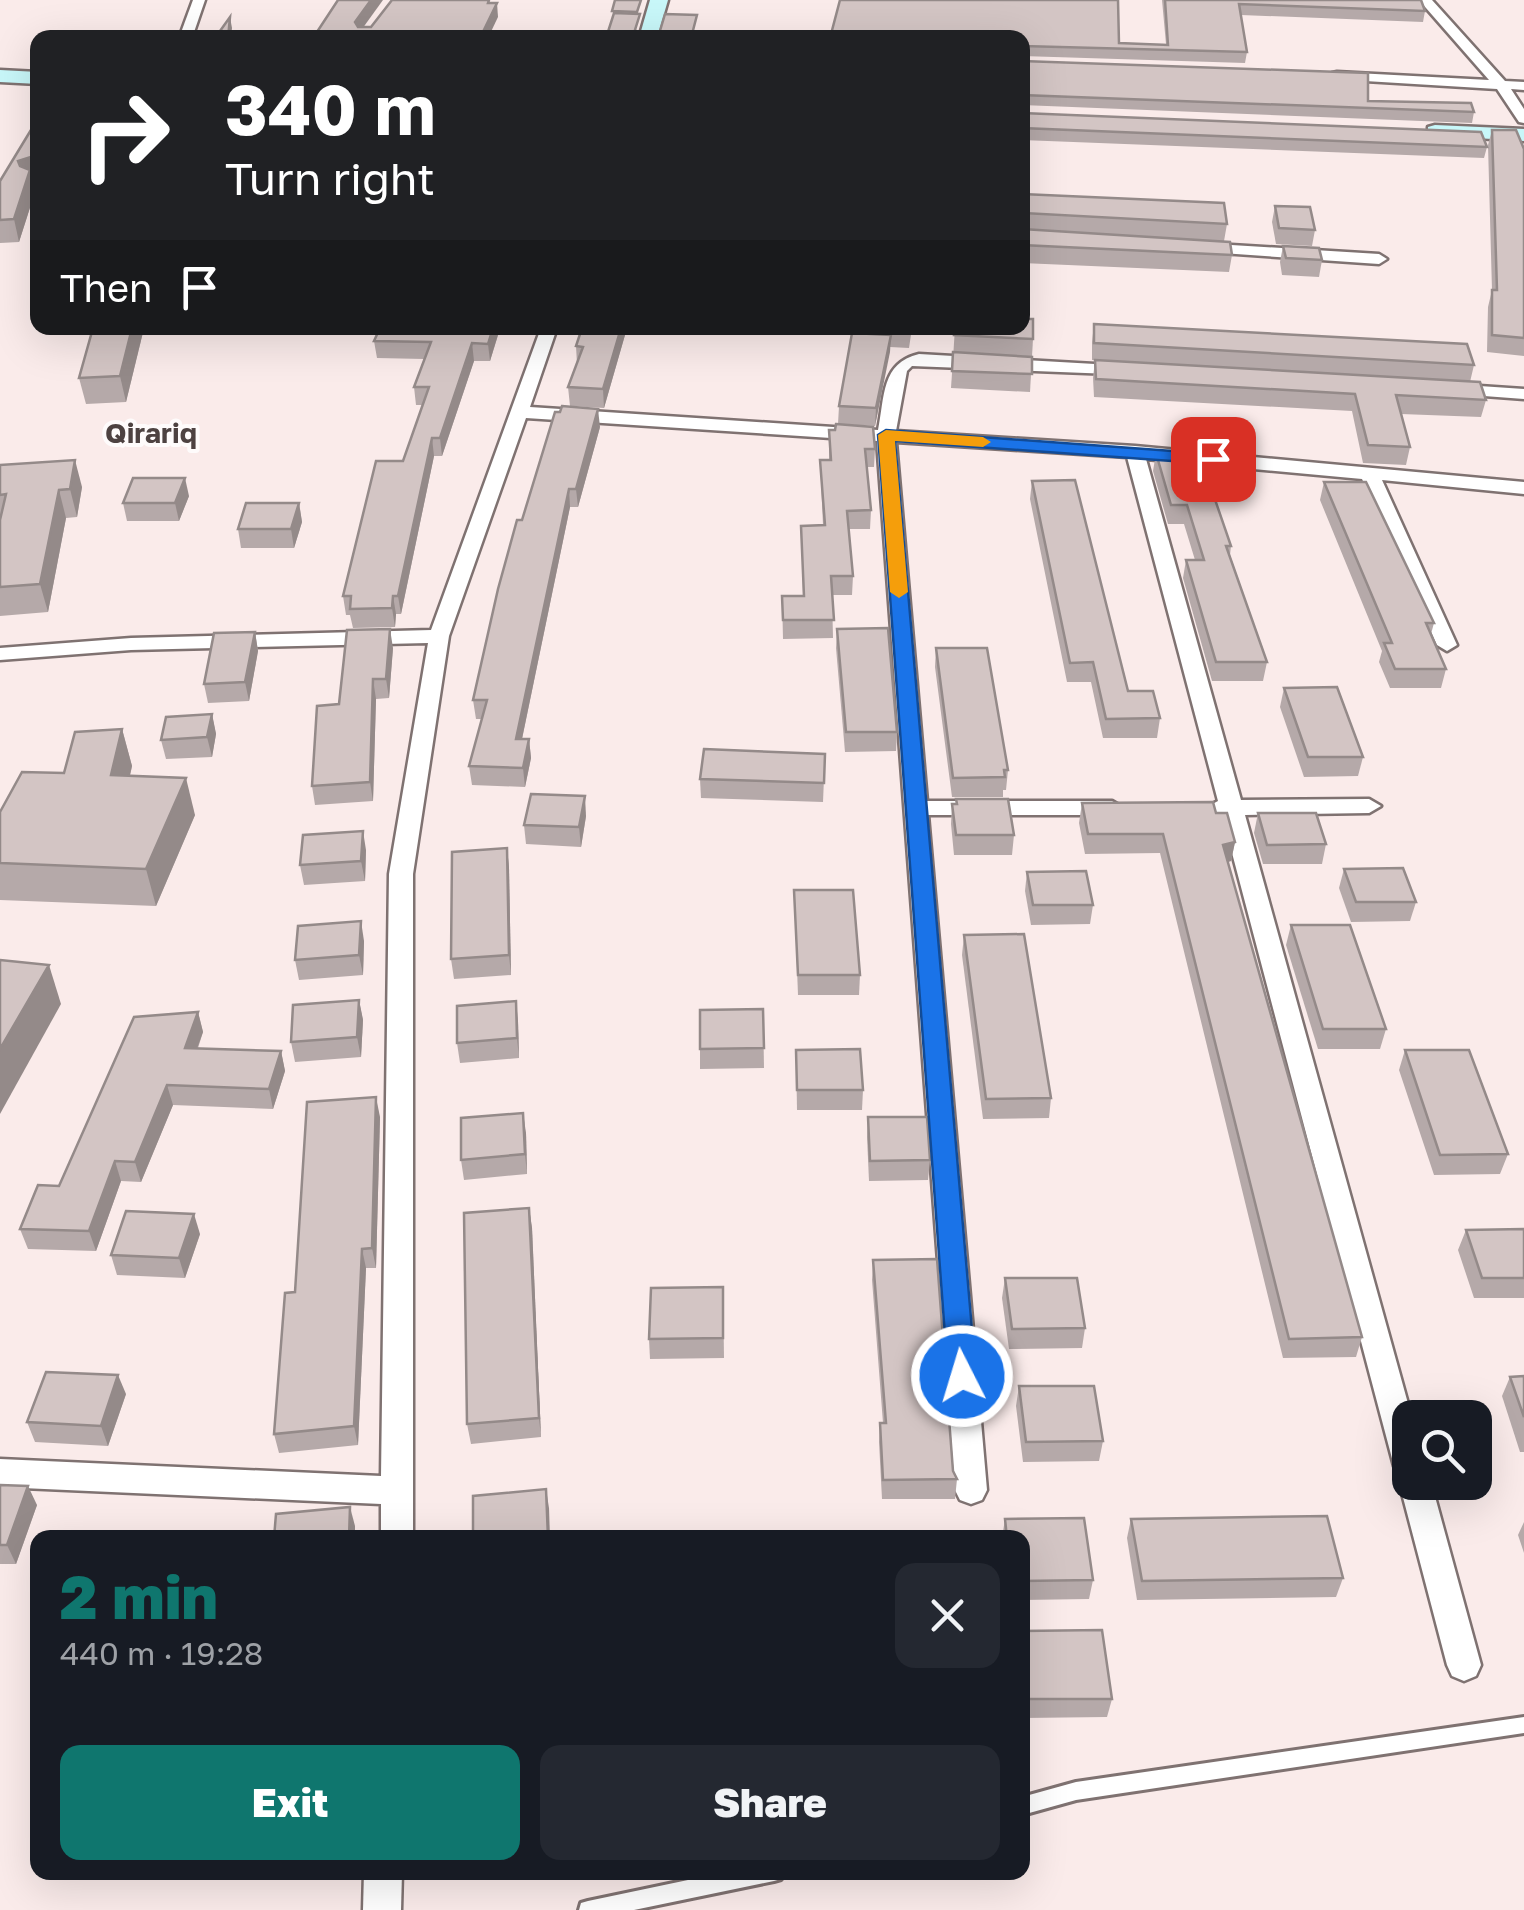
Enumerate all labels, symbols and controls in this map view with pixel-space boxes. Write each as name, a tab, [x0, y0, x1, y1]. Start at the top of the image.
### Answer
text: 340 m	[225, 66, 436, 150]
icon: right	[60, 70, 190, 200]
text: Turn right	[225, 151, 435, 205]
icon: arrive	[172, 260, 227, 315]
text: Then	[60, 265, 152, 310]
district label: Qirariq	[105, 416, 197, 449]
pin	[1171, 417, 1256, 502]
icon: arrive	[1186, 432, 1241, 487]
position arrow	[910, 1324, 1014, 1428]
map controls	[1392, 1400, 1492, 1500]
button: search	[1392, 1400, 1492, 1500]
text: 2 min	[60, 1560, 218, 1632]
button: close	[895, 1563, 1000, 1668]
text: 440 m · 19:28	[60, 1634, 263, 1672]
button: Exit	[60, 1745, 520, 1860]
button: Share	[540, 1745, 1000, 1860]

